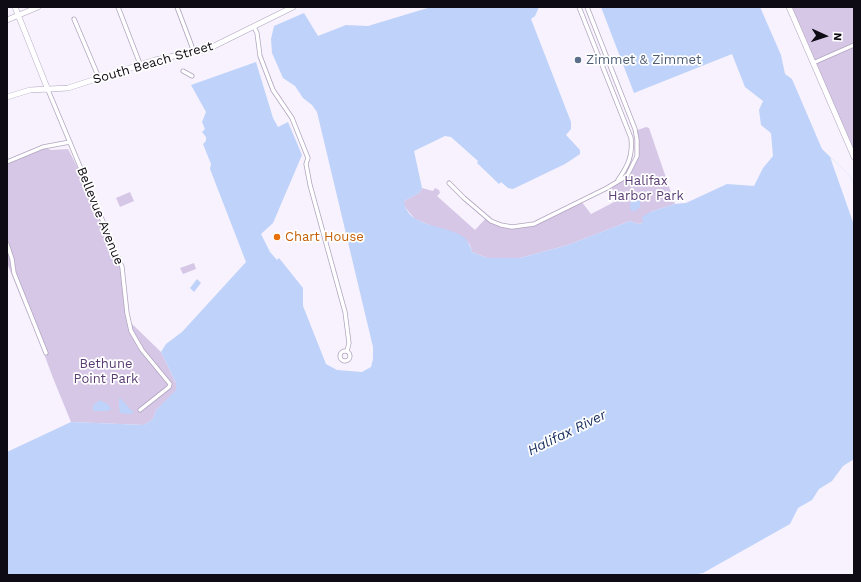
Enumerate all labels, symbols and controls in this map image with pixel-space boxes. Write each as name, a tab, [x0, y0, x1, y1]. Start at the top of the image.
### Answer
north arrow	[805, 16, 845, 56]
text: N	[831, 32, 844, 41]
street label: South Beach Street	[91, 38, 215, 88]
place label: Zimmet & Zimmet	[586, 52, 701, 68]
marker: Zimmet & Zimmet	[573, 55, 583, 65]
street label: Bellevue Avenue	[73, 165, 127, 267]
park label: Halifax Harbor Park	[608, 173, 684, 204]
place label: Chart House	[285, 229, 364, 245]
marker: Chart House	[272, 232, 282, 242]
park label: Bethune Point Park	[74, 356, 138, 387]
water label: Halifax River	[525, 407, 609, 459]

